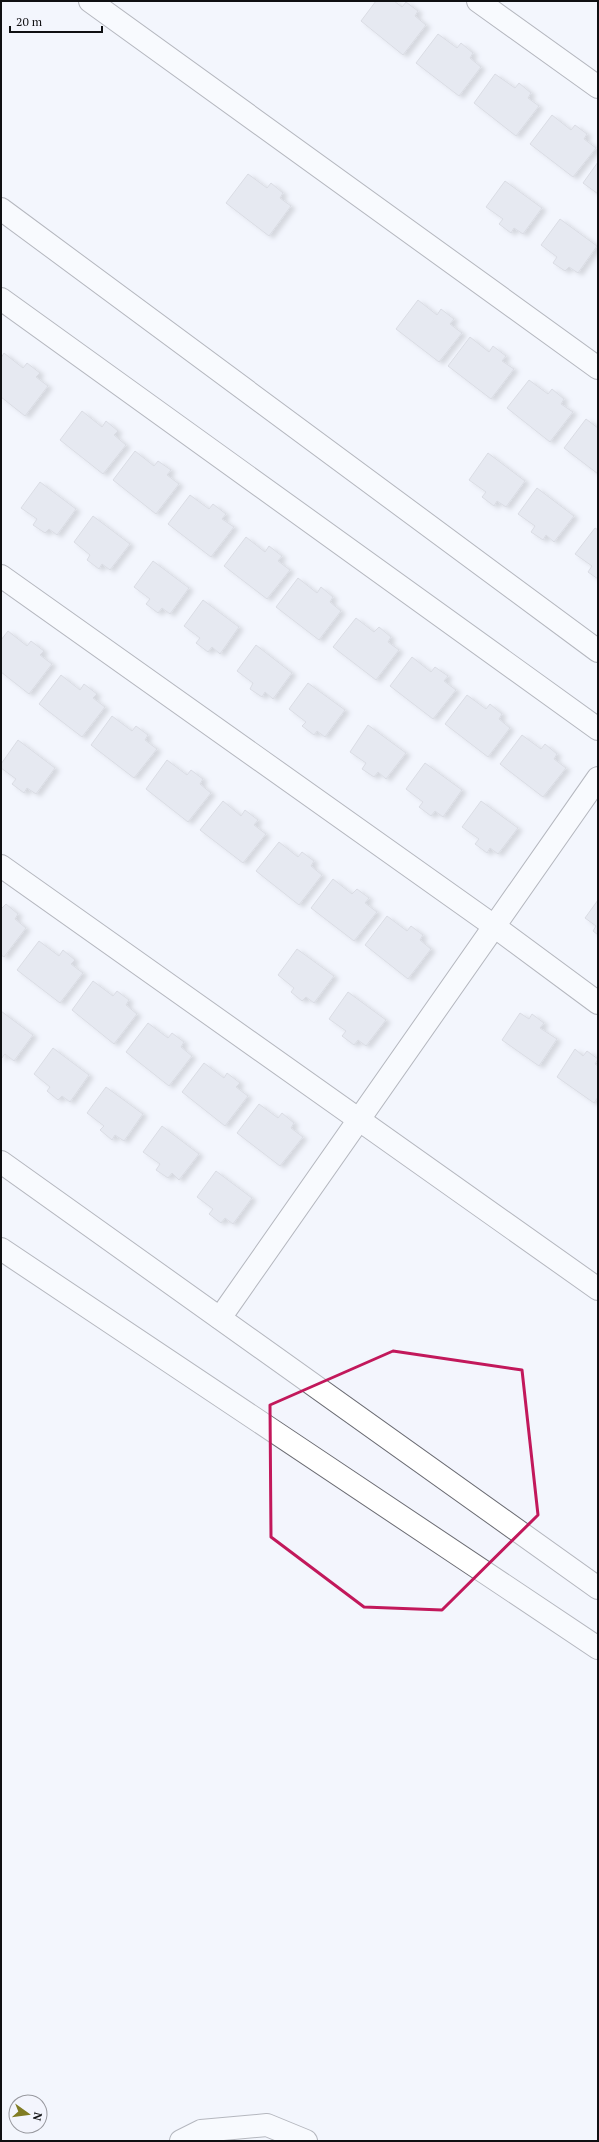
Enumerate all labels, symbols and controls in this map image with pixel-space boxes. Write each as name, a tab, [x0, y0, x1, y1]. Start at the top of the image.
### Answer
scale bar	[10, 8, 102, 34]
text: 20 m	[16, 14, 43, 29]
north arrow	[8, 2094, 48, 2134]
text: N	[30, 2111, 46, 2123]

